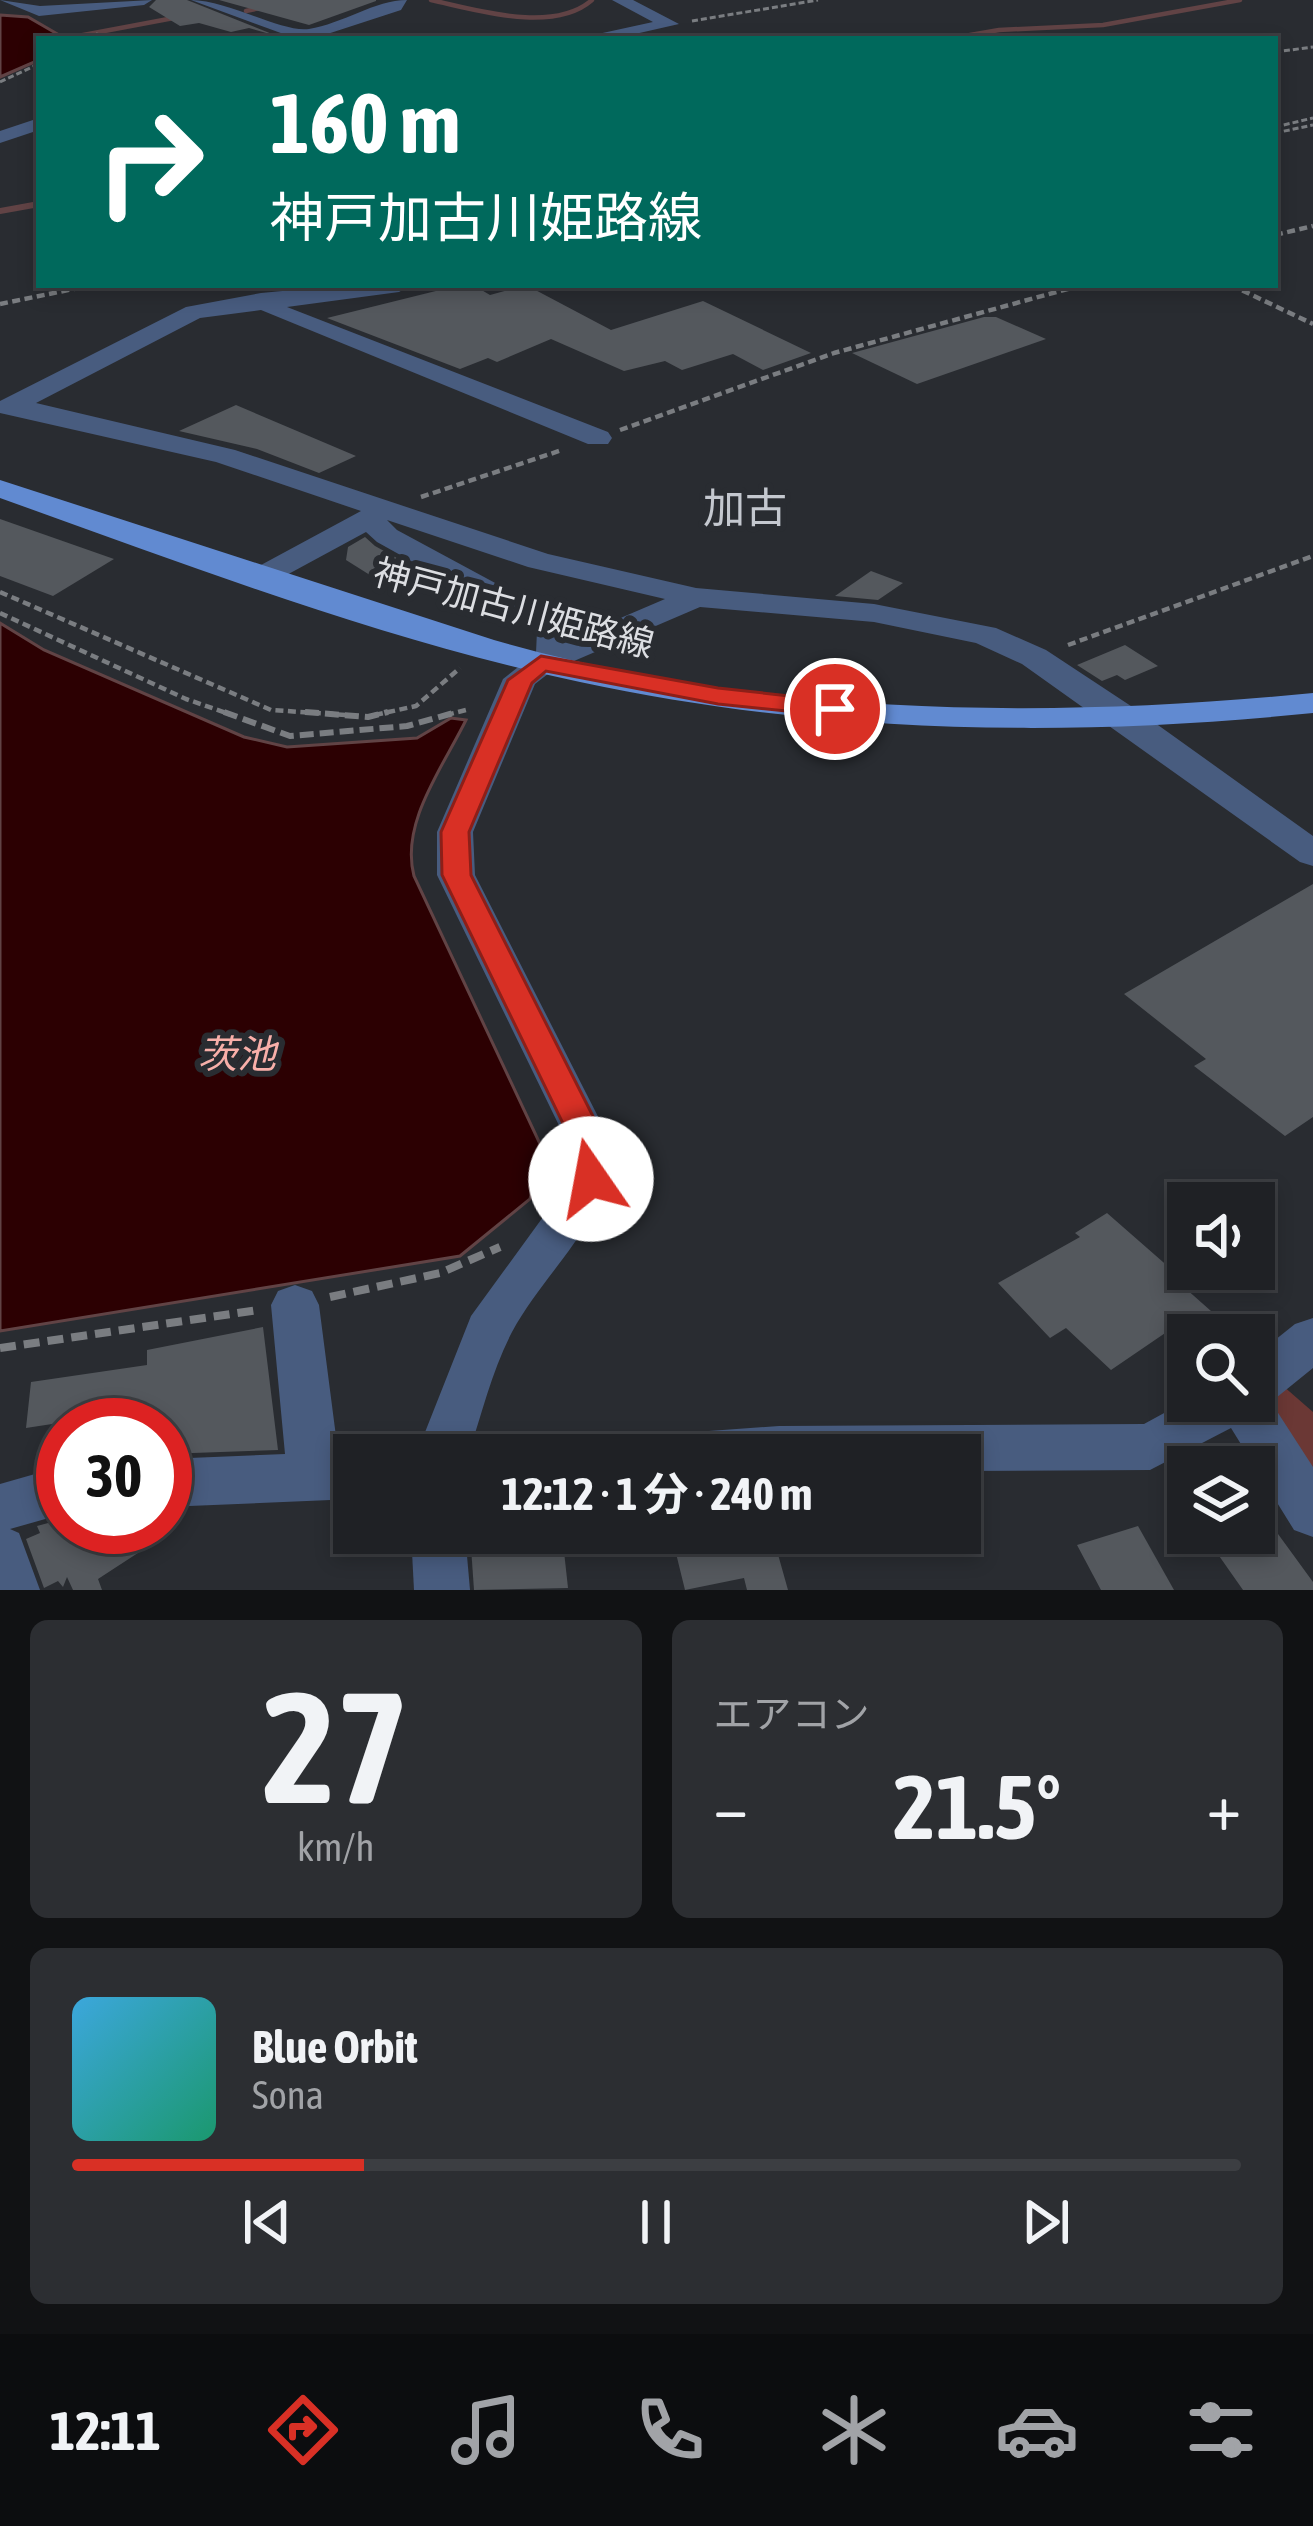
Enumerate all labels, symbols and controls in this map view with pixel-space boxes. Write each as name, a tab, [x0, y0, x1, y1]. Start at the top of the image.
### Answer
text: 160 m	[270, 75, 460, 171]
icon: right	[72, 84, 228, 240]
text: 神戸加古川姫路線	[270, 187, 702, 248]
district label: 加古	[703, 484, 787, 532]
street label: 神戸加古川姫路線	[369, 550, 659, 666]
pin	[784, 658, 886, 760]
icon: arrive	[802, 676, 868, 742]
water label: 茨池	[198, 1032, 280, 1076]
position arrow	[528, 1116, 654, 1242]
map controls	[1167, 1182, 1275, 1554]
button: sound	[1167, 1182, 1275, 1290]
button: search	[1167, 1314, 1275, 1422]
speed limit sign: 30	[36, 1398, 192, 1554]
button: layers	[1167, 1446, 1275, 1554]
text: 12:12 · 1 分 · 240 m	[502, 1468, 812, 1520]
text: 27	[262, 1657, 409, 1836]
text: エアコン	[714, 1692, 870, 1736]
text: 21.5°	[893, 1755, 1061, 1858]
text: −	[714, 1768, 748, 1844]
text: +	[1207, 1768, 1241, 1844]
text: km/h	[297, 1825, 374, 1869]
text: Blue Orbit	[252, 2021, 418, 2073]
text: Sona	[252, 2073, 324, 2117]
icon: previous	[234, 2189, 300, 2255]
icon: pause	[623, 2189, 689, 2255]
icon: next	[1013, 2189, 1079, 2255]
icon: directions	[261, 2388, 345, 2472]
icon: music	[444, 2388, 528, 2472]
icon: phone	[628, 2388, 712, 2472]
icon: climate	[812, 2388, 896, 2472]
icon: car	[995, 2388, 1079, 2472]
icon: filters	[1179, 2388, 1263, 2472]
text: 12:11	[50, 2400, 161, 2461]

